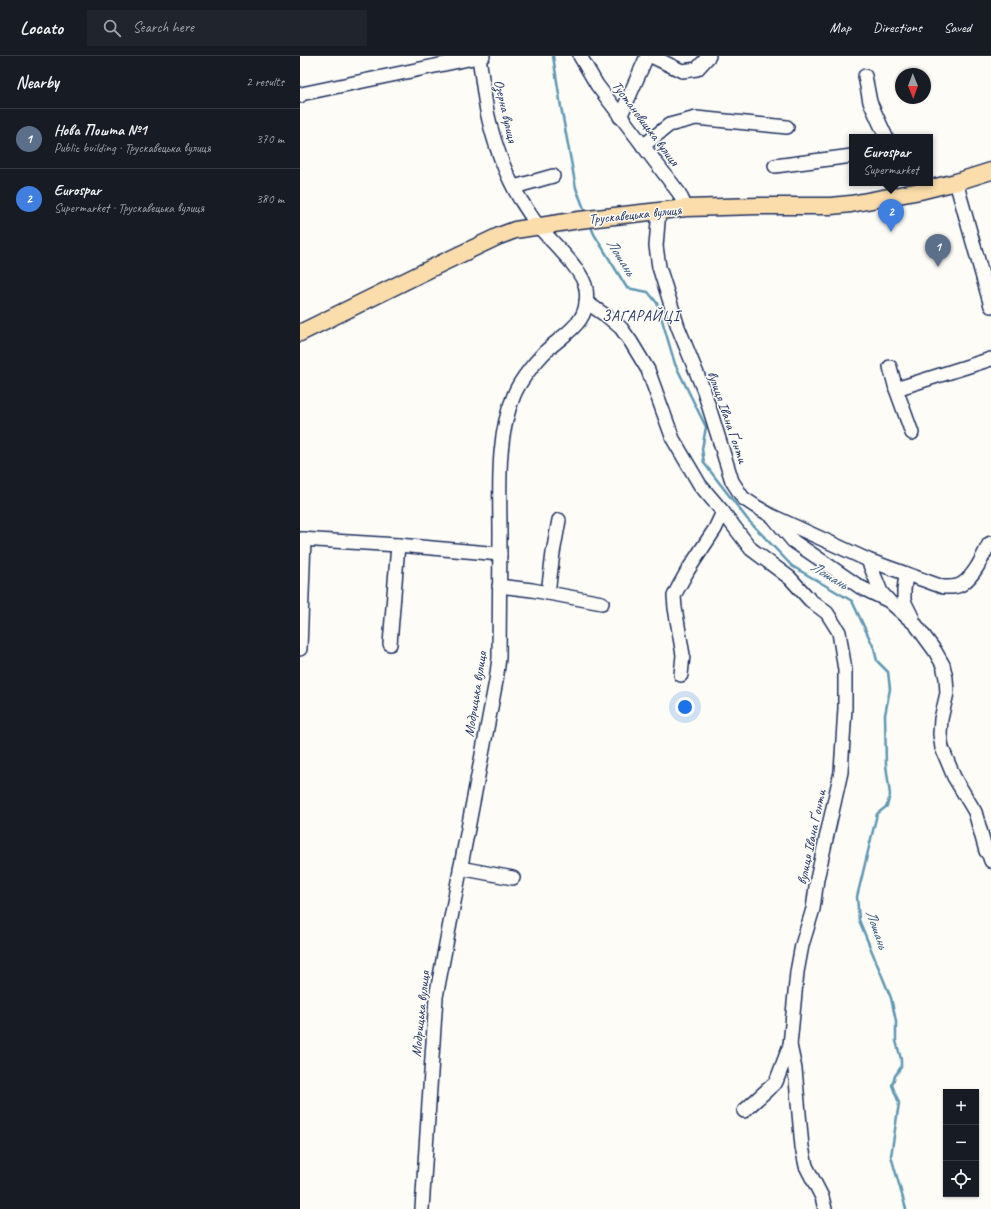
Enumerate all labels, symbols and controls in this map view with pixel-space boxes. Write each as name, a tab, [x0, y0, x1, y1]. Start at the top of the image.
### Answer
search box	[87, 10, 367, 46]
text: Locato	[20, 16, 63, 40]
icon: search	[101, 17, 123, 39]
text: Search here	[133, 18, 194, 37]
text: Map	[830, 19, 851, 36]
text: Directions	[873, 19, 922, 36]
text: Saved	[944, 19, 971, 36]
north arrow	[895, 68, 931, 104]
text: Nearby	[16, 72, 59, 93]
text: 2 results	[246, 74, 284, 90]
street label: Озерна вулиця	[490, 78, 521, 146]
street label: Тустановицька вулиця	[608, 78, 684, 170]
text: Нова Пошта №1	[54, 121, 147, 140]
text: 1	[26, 131, 32, 147]
text: 370 m	[256, 131, 284, 147]
popup	[849, 134, 933, 186]
text: Public building · Трускавецька вулиця	[54, 140, 211, 156]
text: Eurospar	[863, 143, 910, 162]
text: Supermarket	[863, 162, 919, 178]
text: Eurospar	[54, 181, 101, 200]
text: 2	[26, 191, 32, 207]
text: 380 m	[256, 191, 284, 207]
pin: 2	[878, 199, 904, 232]
text: Supermarket · Трускавецька вулиця	[54, 200, 204, 216]
street label: Трускавецька вулиця	[588, 201, 683, 228]
pin: 1	[925, 234, 951, 267]
water label: Лошань	[602, 235, 640, 281]
district label: ЗАГАРАЙЦІ	[602, 306, 683, 326]
street label: вулиця Івана Ґонти	[704, 369, 752, 466]
water label: Лошань	[807, 557, 853, 595]
street label: Модрицька вулиця	[460, 649, 491, 738]
your location	[675, 697, 695, 717]
street label: вулиця Івана Ґонти	[793, 787, 830, 886]
water label: Лошань	[861, 907, 893, 953]
street label: Модрицька вулиця	[408, 969, 434, 1058]
map controls	[943, 1089, 979, 1197]
button: +	[943, 1089, 979, 1125]
button: −	[943, 1125, 979, 1161]
button: locate	[943, 1161, 979, 1197]

